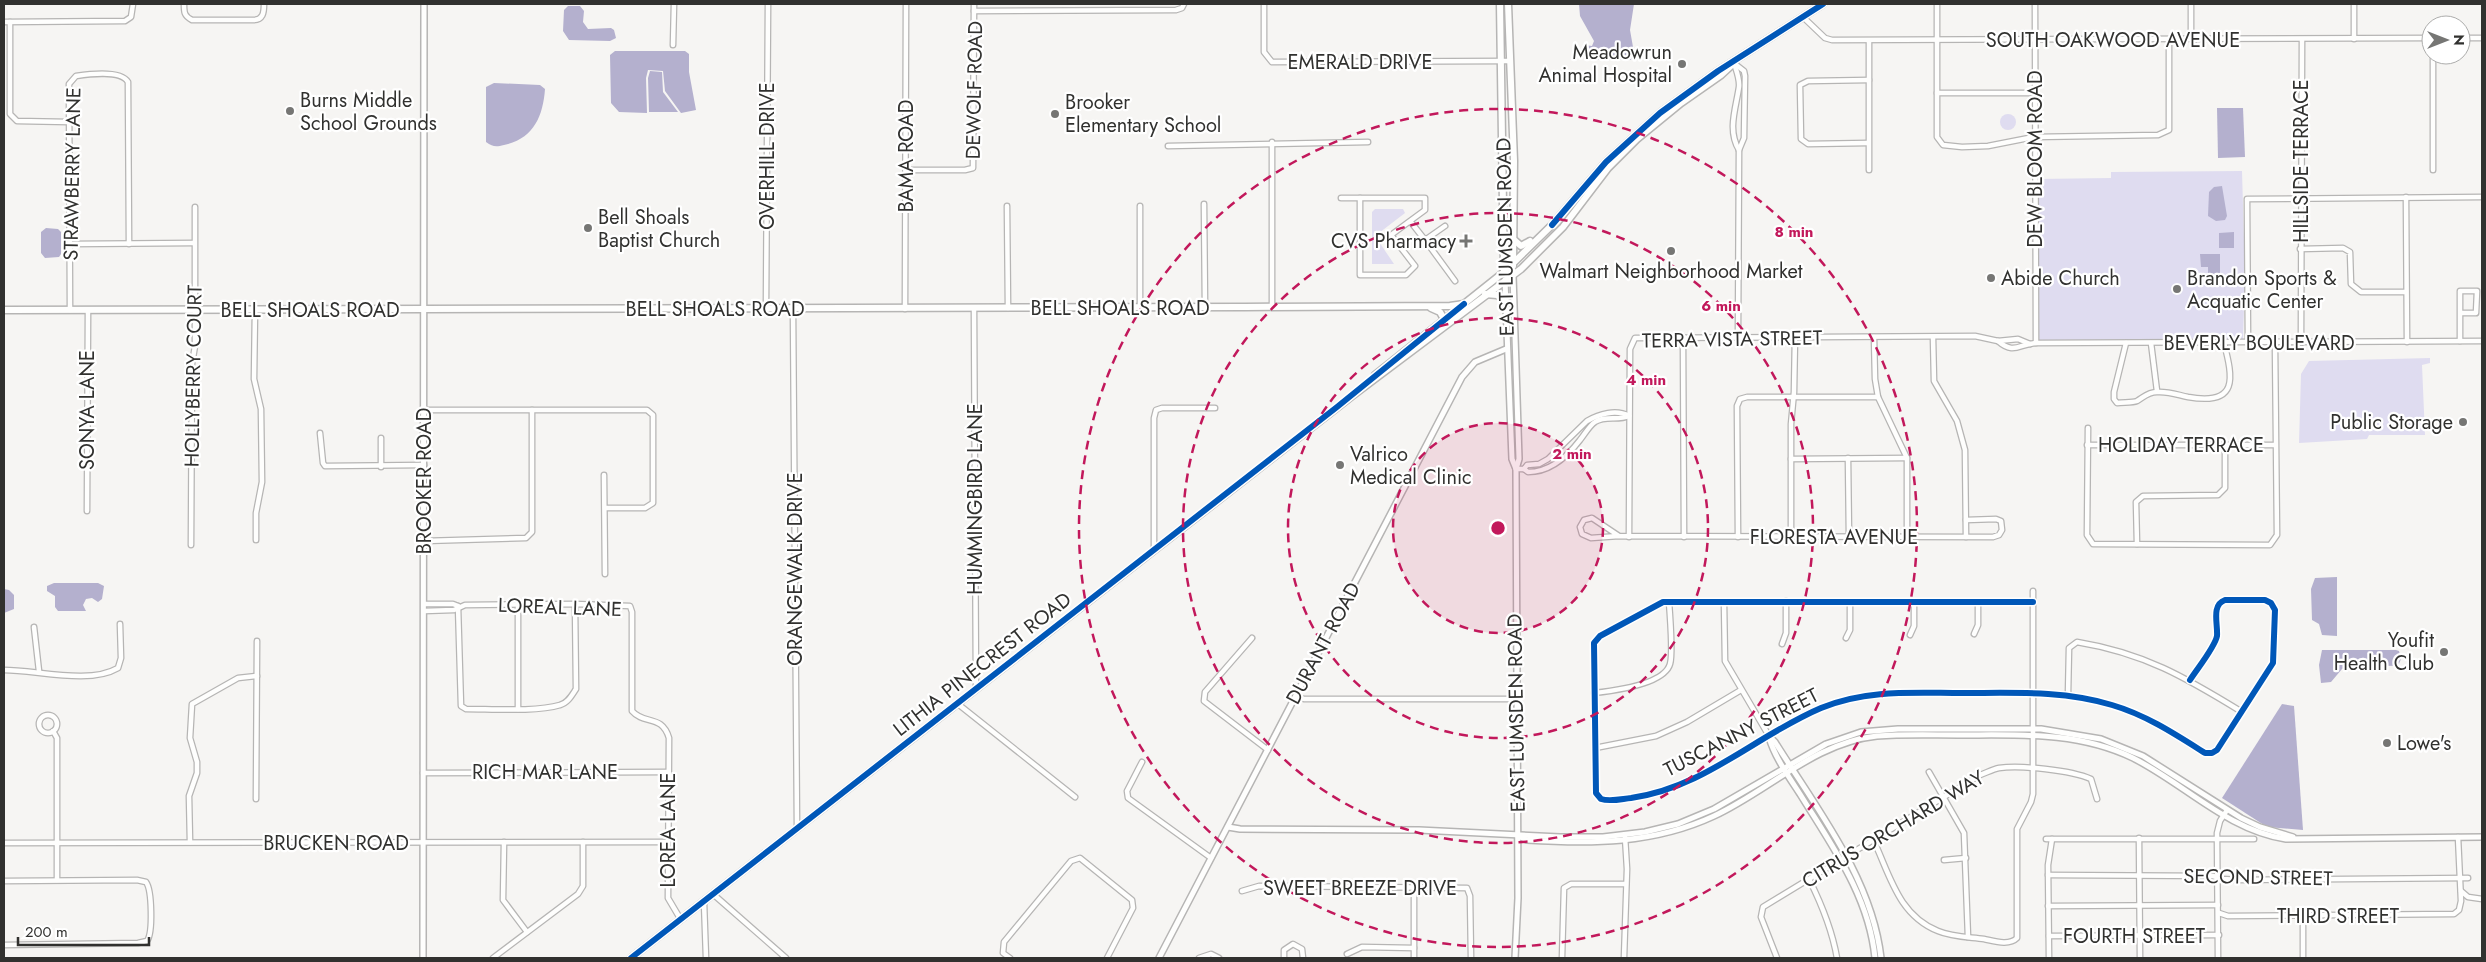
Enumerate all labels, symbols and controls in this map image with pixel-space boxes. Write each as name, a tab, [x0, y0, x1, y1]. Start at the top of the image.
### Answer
north arrow	[2421, 15, 2471, 65]
street label: DEWOLF ROAD	[959, 21, 990, 159]
street label: SOUTH OAKWOOD AVENUE	[1986, 26, 2240, 55]
text: N	[2449, 34, 2469, 46]
place label: Meadowrun Animal Hospital	[1538, 38, 1672, 90]
street label: EMERALD DRIVE	[1287, 48, 1433, 77]
marker: Meadowrun Animal Hospital	[1676, 58, 1688, 70]
street label: DEW BLOOM ROAD	[2021, 71, 2050, 247]
street label: HILLSIDE TERRACE	[2287, 79, 2316, 243]
street label: OVERHILL DRIVE	[753, 82, 782, 230]
place label: Burns Middle School Grounds	[300, 86, 437, 138]
street label: STRAWBERRY LANE	[56, 87, 89, 261]
place label: Brooker Elementary School	[1065, 88, 1221, 140]
street label: BAMA ROAD	[892, 100, 921, 212]
marker: Burns Middle School Grounds	[284, 105, 296, 117]
marker: Brooker Elementary School	[1049, 108, 1061, 120]
street label: EAST LUMSDEN ROAD	[1489, 138, 1522, 336]
place label: Bell Shoals Baptist Church	[598, 203, 720, 255]
text: 8 min	[1775, 221, 1813, 243]
marker: Bell Shoals Baptist Church	[582, 222, 594, 234]
place label: CVS Pharmacy	[1331, 227, 1456, 256]
marker: CVS Pharmacy	[1460, 235, 1472, 247]
marker: Walmart Neighborhood Market	[1665, 245, 1677, 257]
place label: Walmart Neighborhood Market	[1540, 257, 1803, 286]
place label: Abide Church	[2001, 264, 2120, 293]
place label: Brandon Sports & Acquatic Center	[2187, 264, 2337, 316]
marker: Abide Church	[1985, 272, 1997, 284]
marker: Brandon Sports & Acquatic Center	[2171, 283, 2183, 295]
street label: HOLLYBERRY COURT	[177, 284, 210, 467]
street label: BELL SHOALS ROAD	[1031, 294, 1209, 323]
street label: BELL SHOALS ROAD	[626, 295, 804, 324]
text: 6 min	[1701, 295, 1741, 317]
street label: BELL SHOALS ROAD	[221, 296, 399, 325]
street label: TERRA VISTA STREET	[1642, 323, 1823, 356]
street label: BEVERLY BOULEVARD	[2163, 329, 2355, 358]
street label: SONYA LANE	[73, 350, 102, 470]
text: 4 min	[1626, 369, 1666, 391]
street label: HUMMINGBIRD LANE	[961, 403, 990, 595]
street label: BROOKER ROAD	[410, 408, 439, 554]
place label: Public Storage	[2330, 408, 2453, 437]
marker: Public Storage	[2457, 416, 2469, 428]
street label: HOLIDAY TERRACE	[2098, 431, 2264, 460]
place label: Valrico Medical Clinic	[1350, 440, 1472, 492]
text: 2 min	[1552, 443, 1592, 465]
marker: Valrico Medical Clinic	[1334, 459, 1346, 471]
street label: ORANGEWALK DRIVE	[781, 472, 810, 666]
centre of rings	[1489, 519, 1507, 537]
street label: FLORESTA AVENUE	[1750, 523, 1918, 552]
street label: DURANT ROAD	[1279, 577, 1368, 709]
street label: LITHIA PINECREST ROAD	[887, 585, 1078, 743]
street label: LOREAL LANE	[498, 591, 622, 624]
street label: EAST LUMSDEN ROAD	[1500, 614, 1533, 812]
place label: Youfit Health Club	[2334, 626, 2434, 678]
marker: Youfit Health Club	[2438, 646, 2450, 658]
street label: TUSCANNY STREET	[1659, 681, 1824, 784]
place label: Lowe's	[2397, 729, 2451, 758]
marker: Lowe's	[2381, 737, 2393, 749]
street label: RICH MAR LANE	[472, 758, 618, 787]
street label: CITRUS ORCHARD WAY	[1796, 763, 1991, 896]
street label: LOREA LANE	[654, 773, 683, 887]
street label: BRUCKEN ROAD	[263, 829, 409, 858]
street label: SECOND STREET	[2183, 862, 2334, 893]
street label: SWEET BREEZE DRIVE	[1263, 874, 1457, 903]
street label: THIRD STREET	[2277, 902, 2400, 931]
scale bar	[18, 914, 149, 946]
text: 200 m	[25, 921, 68, 943]
street label: FOURTH STREET	[2063, 922, 2206, 951]

